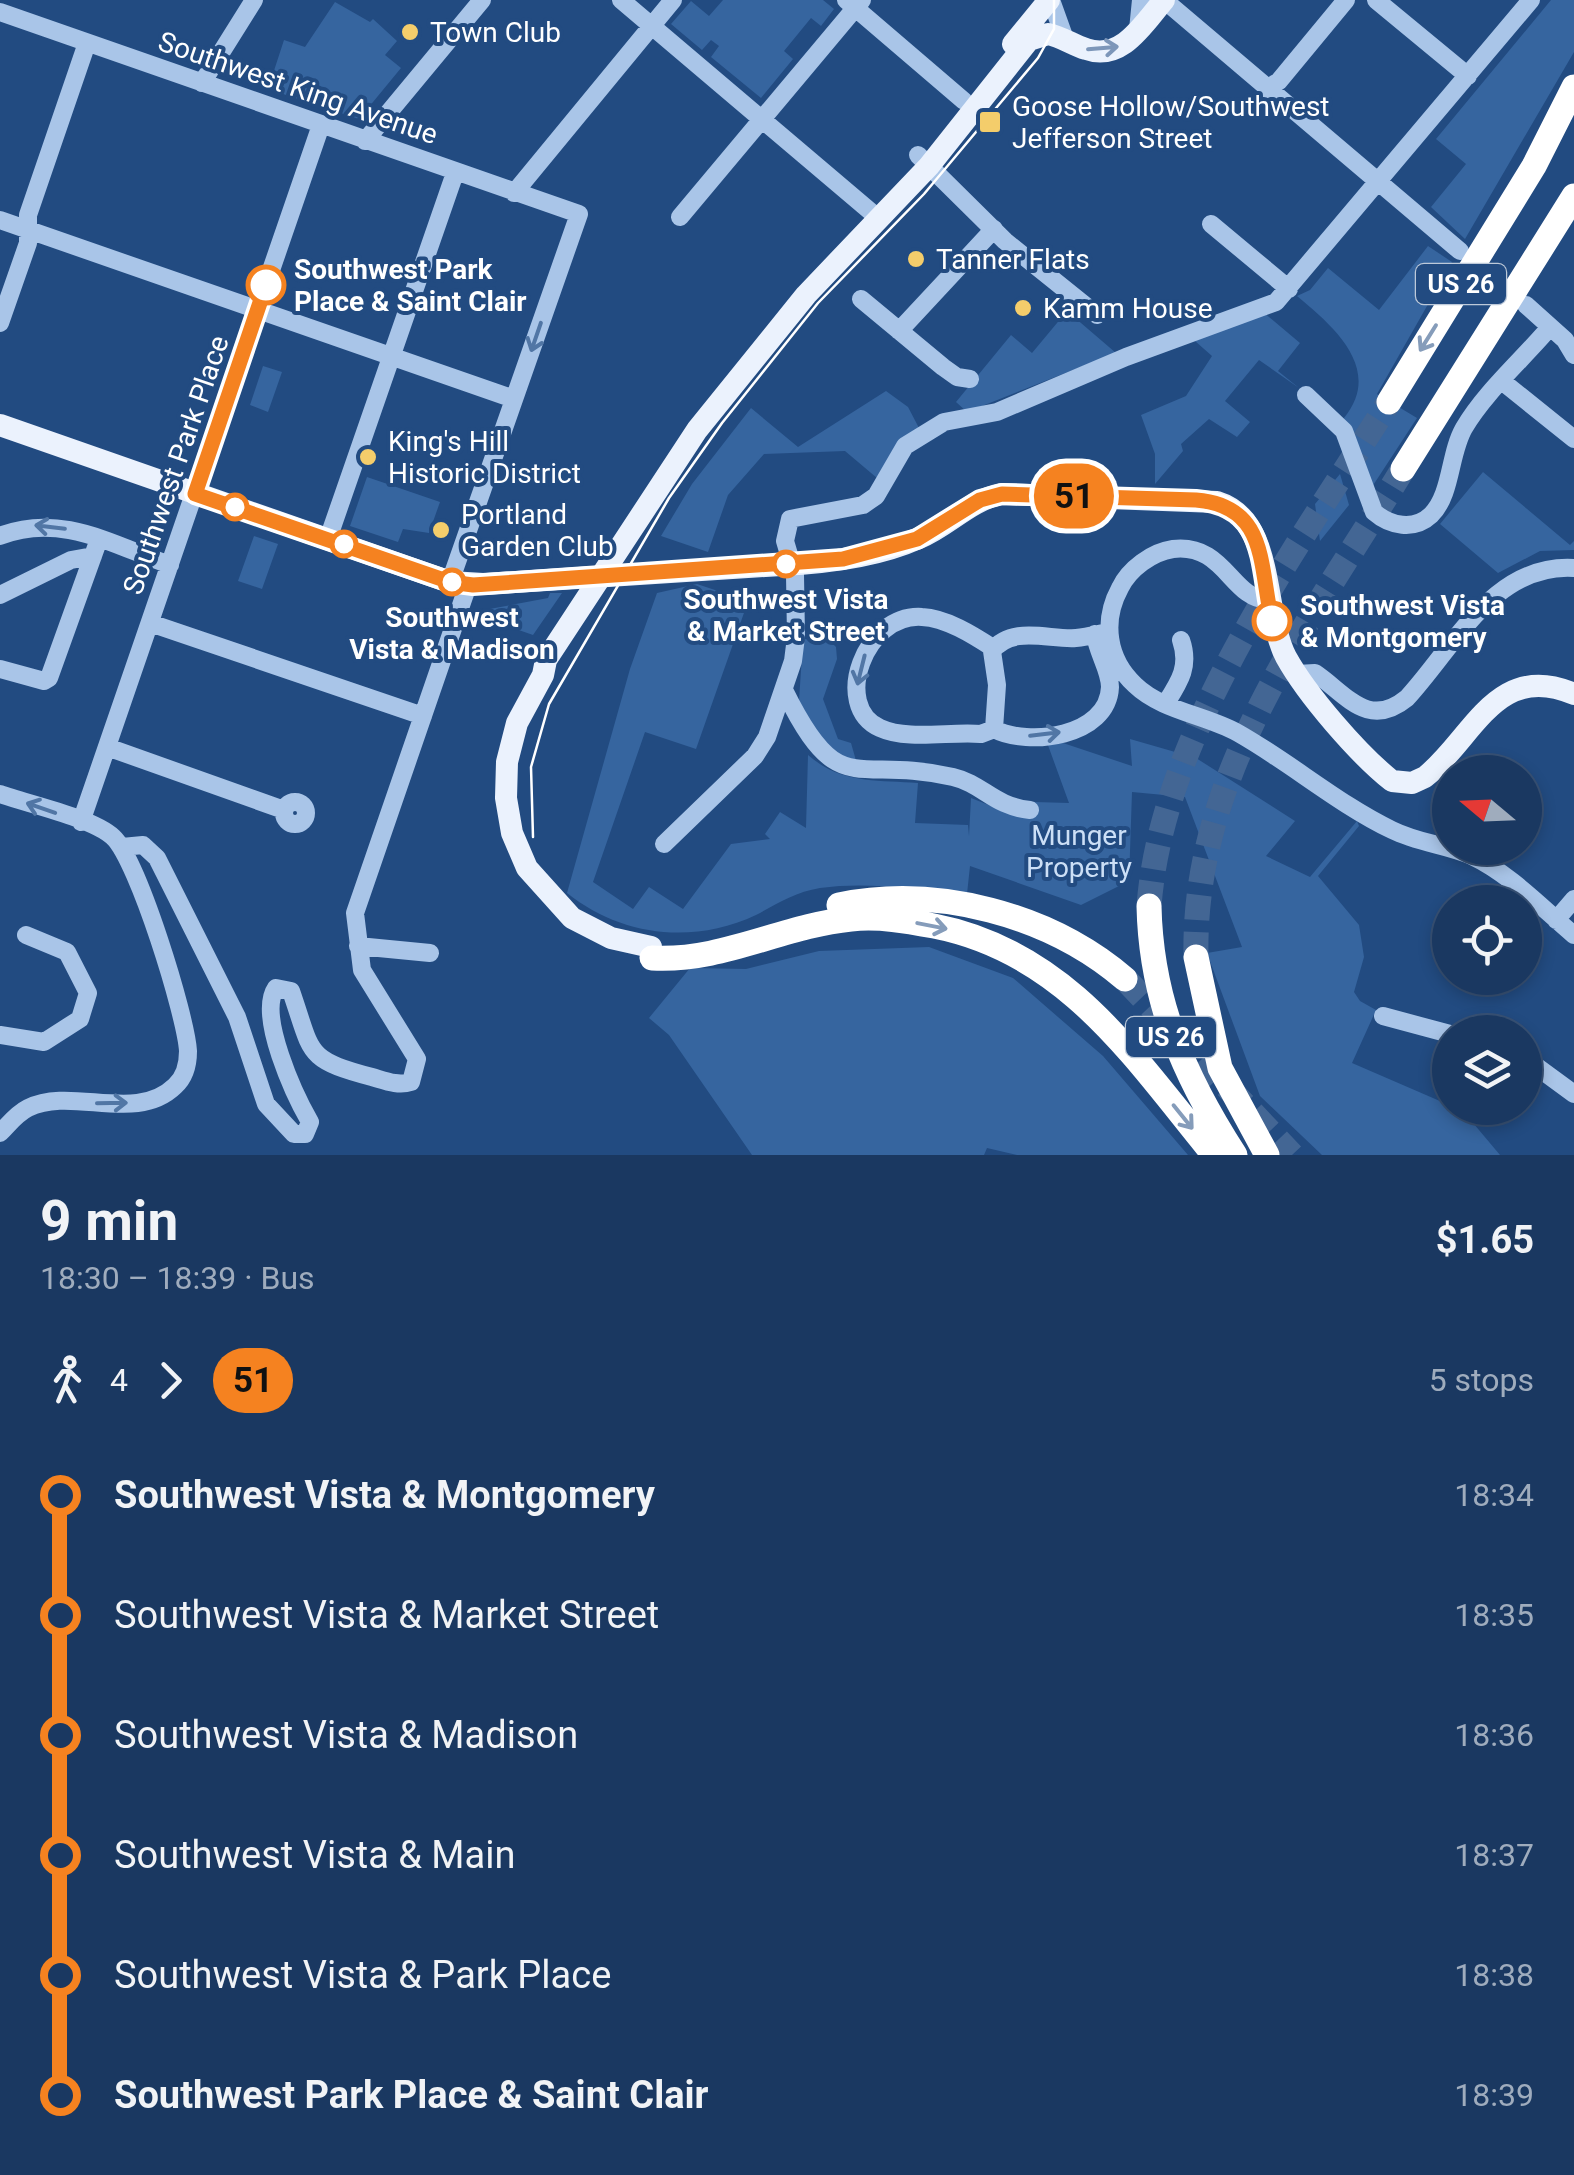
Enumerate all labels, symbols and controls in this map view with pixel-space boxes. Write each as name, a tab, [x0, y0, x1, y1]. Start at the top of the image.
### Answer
place label: Town Club	[430, 16, 561, 49]
marker: Town Club	[399, 21, 421, 43]
street label: Southwest King Avenue	[154, 25, 442, 151]
one-way arrow	[1087, 39, 1119, 58]
place label: Goose Hollow/Southwest Jefferson Street	[1012, 90, 1330, 155]
marker: Goose Hollow/Southwest Jefferson Street	[977, 109, 1003, 135]
place label: Tanner Flats	[936, 243, 1090, 276]
marker: Tanner Flats	[905, 248, 927, 270]
place label: Southwest Park Place & Saint Clair	[294, 253, 527, 318]
road number: US 26	[1416, 264, 1506, 304]
marker: Southwest Park Place & Saint Clair	[247, 266, 285, 304]
place label: Kamm House	[1043, 292, 1213, 325]
marker: Kamm House	[1012, 297, 1034, 319]
one-way arrow	[526, 321, 544, 352]
one-way arrow	[1418, 323, 1438, 352]
street label: Southwest Park Place	[116, 331, 236, 599]
place label: King's Hill Historic District	[388, 425, 581, 490]
marker: King's Hill Historic District	[357, 446, 379, 468]
line badge: 51	[1029, 464, 1119, 528]
text: 51	[1054, 476, 1094, 517]
unlabelled marker	[222, 494, 248, 520]
place label: Portland Garden Club	[461, 498, 614, 563]
one-way arrow	[34, 517, 66, 536]
marker: Portland Garden Club	[430, 519, 452, 541]
unlabelled marker	[331, 531, 357, 557]
marker: Southwest Vista & Market Street	[773, 551, 799, 577]
marker: Southwest Vista & Madison	[439, 569, 465, 595]
place label: Southwest Vista & Market Street	[684, 583, 888, 648]
place label: Southwest Vista & Montgomery	[1300, 589, 1505, 654]
place label: Southwest Vista & Madison	[349, 601, 555, 666]
marker: Southwest Vista & Montgomery	[1253, 602, 1291, 640]
one-way arrow	[851, 653, 869, 685]
one-way arrow	[1029, 724, 1061, 743]
north arrow	[1432, 755, 1542, 865]
map controls	[1432, 755, 1542, 1125]
one-way arrow	[26, 798, 57, 816]
park label: Munger Property	[1026, 819, 1132, 884]
button: locate	[1432, 885, 1542, 995]
one-way arrow	[915, 918, 947, 937]
button: layers	[1432, 1015, 1542, 1125]
road number: US 26	[1126, 1017, 1216, 1057]
one-way arrow	[95, 1093, 127, 1112]
one-way arrow	[1172, 1104, 1194, 1130]
text: 9 min	[40, 1189, 178, 1253]
text: $1.65	[1436, 1218, 1534, 1262]
text: 18:30 – 18:39 · Bus	[40, 1259, 315, 1297]
icon: walk	[40, 1353, 95, 1408]
icon: forward	[143, 1353, 198, 1408]
text: 51	[233, 1360, 273, 1401]
text: 4	[110, 1361, 128, 1399]
text: 5 stops	[1429, 1361, 1534, 1399]
text: Southwest Vista & Montgomery	[114, 1473, 655, 1517]
text: 18:34	[1454, 1476, 1534, 1514]
text: Southwest Vista & Market Street	[114, 1593, 659, 1637]
text: 18:35	[1454, 1596, 1534, 1634]
text: Southwest Vista & Madison	[114, 1713, 578, 1757]
text: 18:36	[1454, 1716, 1534, 1754]
text: Southwest Vista & Main	[114, 1833, 515, 1877]
text: 18:37	[1454, 1836, 1534, 1874]
text: Southwest Vista & Park Place	[114, 1953, 611, 1997]
text: 18:38	[1454, 1956, 1534, 1994]
text: Southwest Park Place & Saint Clair	[114, 2073, 709, 2117]
text: 18:39	[1454, 2076, 1534, 2114]

